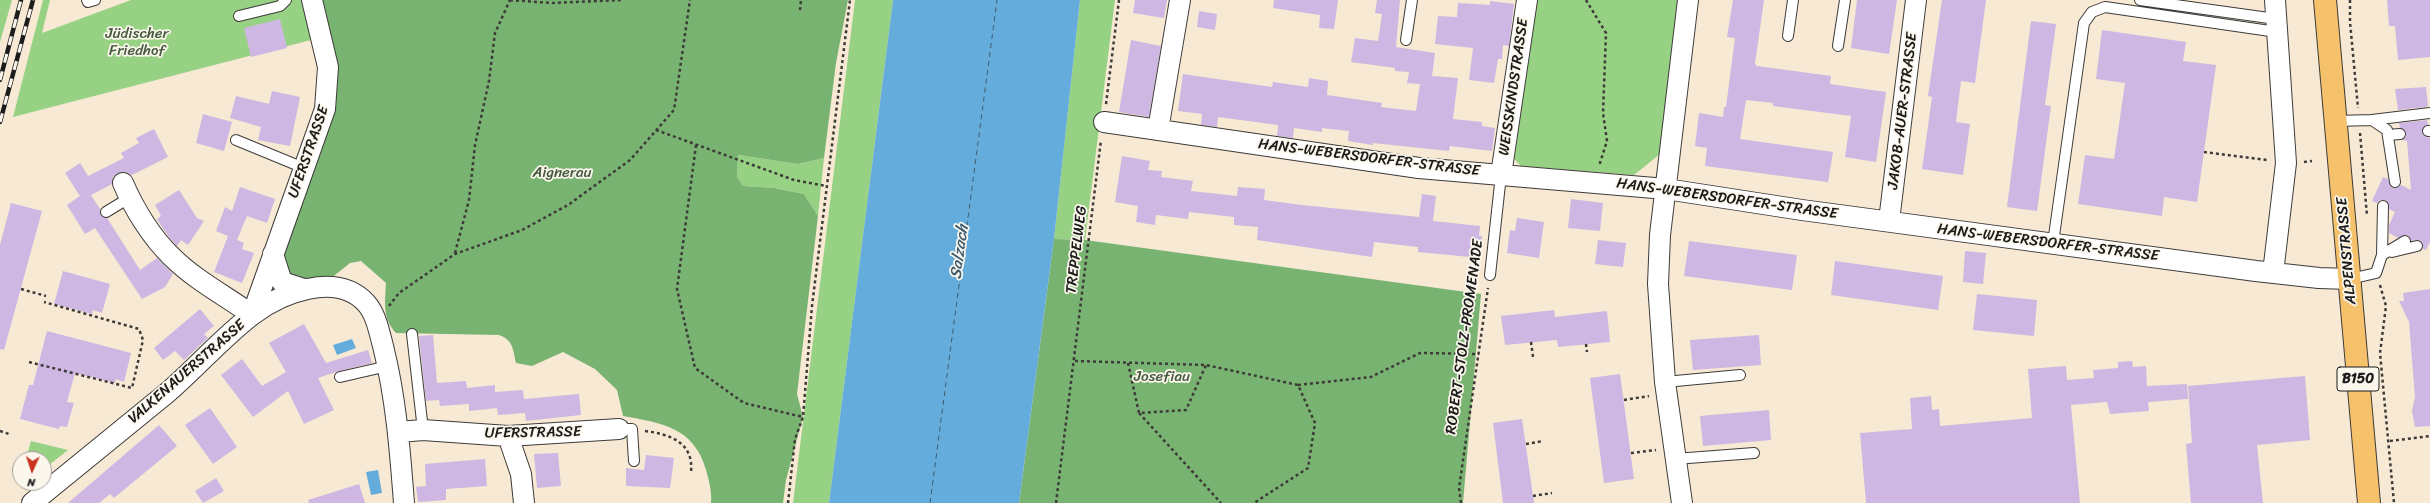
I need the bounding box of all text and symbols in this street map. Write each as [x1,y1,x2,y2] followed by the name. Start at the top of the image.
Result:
[1495,17,1533,157] street label: WEISSKINDSTRASSE
[105,25,169,60] park label: Jüdischer Friedhof
[1884,32,1922,190] street label: JAKOB-AUER-STRASSE
[285,103,333,201] street label: UFERSTRASSE
[1257,135,1481,181] street label: HANS-WEBERSDORFER-STRASSE
[532,164,592,182] park label: Aignerau
[1615,175,1839,223] street label: HANS-WEBERSDORFER-STRASSE
[2333,197,2361,305] street label: ALPENSTRASSE
[1063,205,1091,295] street label: TREPPELWEG
[1936,220,2160,266] street label: HANS-WEBERSDORFER-STRASSE
[947,224,973,280] water label: Salzach
[1442,239,1488,435] street label: ROBERT-STOLZ-PROMENADE
[125,316,249,428] street label: VALKENAUERSTRASSE
[2337,367,2379,391] road number: B150
[1134,368,1190,386] park label: Josefiau
[485,423,581,443] street label: UFERSTRASSE
[12,451,52,491] north arrow
[27,473,36,492] text: N

